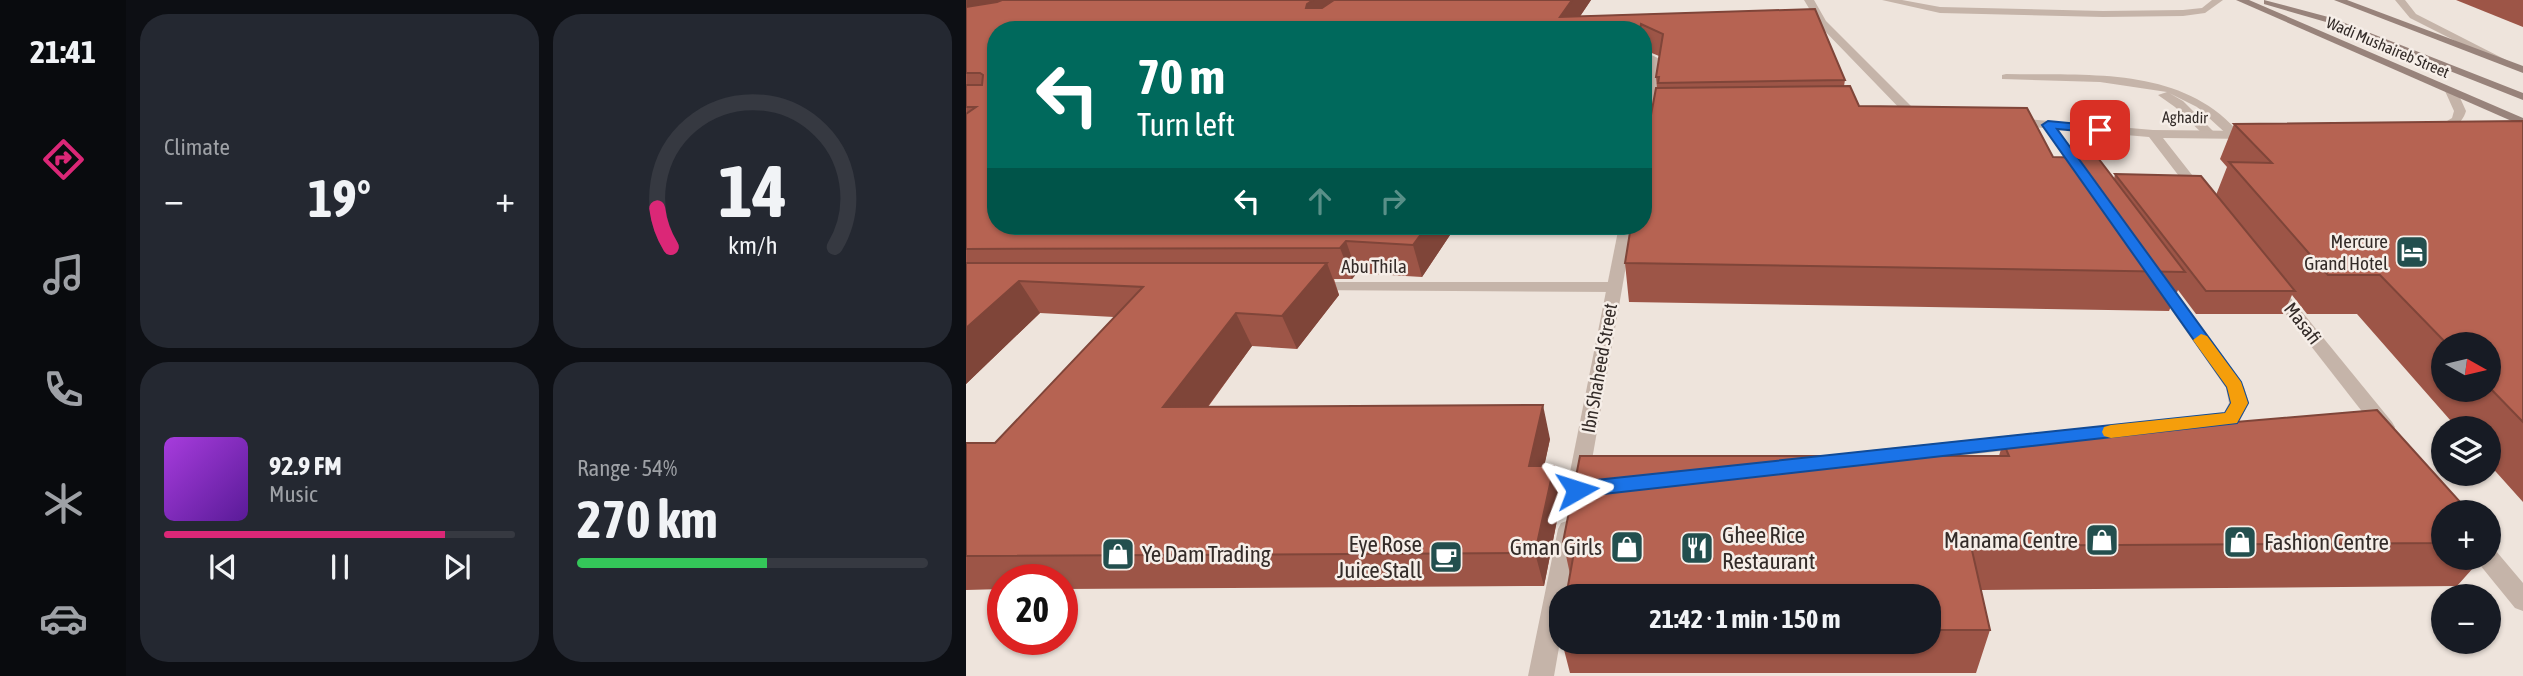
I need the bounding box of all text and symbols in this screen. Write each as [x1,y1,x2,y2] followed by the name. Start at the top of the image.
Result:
[2324,13,2453,81] street label: Wadi Mushaireb Street
[30,33,96,70] text: 21:41
[1137,48,1225,104] text: 70 m
[1022,49,1113,140] icon: left
[2070,100,2130,160] pin
[1137,106,1235,143] text: Turn left
[2162,108,2208,127] street label: Aghadir
[2081,111,2119,149] icon: arrive
[164,134,230,160] text: Climate
[39,135,88,184] icon: directions
[718,149,787,232] text: 14
[308,168,371,228] text: 19°
[164,177,184,220] text: −
[495,177,515,220] text: +
[1228,182,1266,220] icon: left
[1301,182,1339,220] icon: ahead
[1374,182,1412,220] icon: right
[2304,230,2388,274] place label: Mercure Grand Hotel
[728,231,777,259] text: km/h
[2393,233,2431,271] hotel icon: Mercure Grand Hotel
[39,250,88,299] icon: music
[1341,255,1407,277] street label: Abu Thila
[2280,298,2326,348] street label: Masafi
[1577,301,1621,435] street label: Ibn Shaheed Street
[2431,332,2501,402] north arrow
[2431,332,2501,654] map controls
[39,365,88,414] icon: phone
[2431,416,2501,486] button: layers
[269,451,342,481] text: 92.9 FM
[1540,453,1614,527] position arrow
[577,455,677,481] text: Range · 54%
[39,479,88,528] icon: climate
[269,481,317,507] text: Music
[577,489,718,549] text: 270 km
[2431,500,2501,570] button: +
[2083,521,2121,559] shop icon: Manama Centre
[1722,522,1815,574] place label: Ghee Rice Restaurant
[2221,523,2259,561] shop icon: Fashion Centre
[1944,527,2078,553] place label: Manama Centre
[1608,528,1646,566] shop icon: Gman Girls
[1678,529,1716,567] restaurant icon: Ghee Rice Restaurant
[2264,529,2389,555] place label: Fashion Centre
[1337,531,1422,583] place label: Eye Rose Juice Stall
[1510,534,1602,560] place label: Gman Girls
[1099,535,1137,573] shop icon: Ye Dam Trading
[1427,538,1465,576] cafe icon: Eye Rose Juice Stall
[1142,541,1271,567] place label: Ye Dam Trading
[204,548,242,586] icon: previous
[321,548,359,586] icon: pause
[438,548,476,586] icon: next
[987,564,1078,655] speed limit sign: 20
[2431,584,2501,654] button: −
[39,594,88,643] icon: car
[1650,604,1840,634] text: 21:42 · 1 min · 150 m

